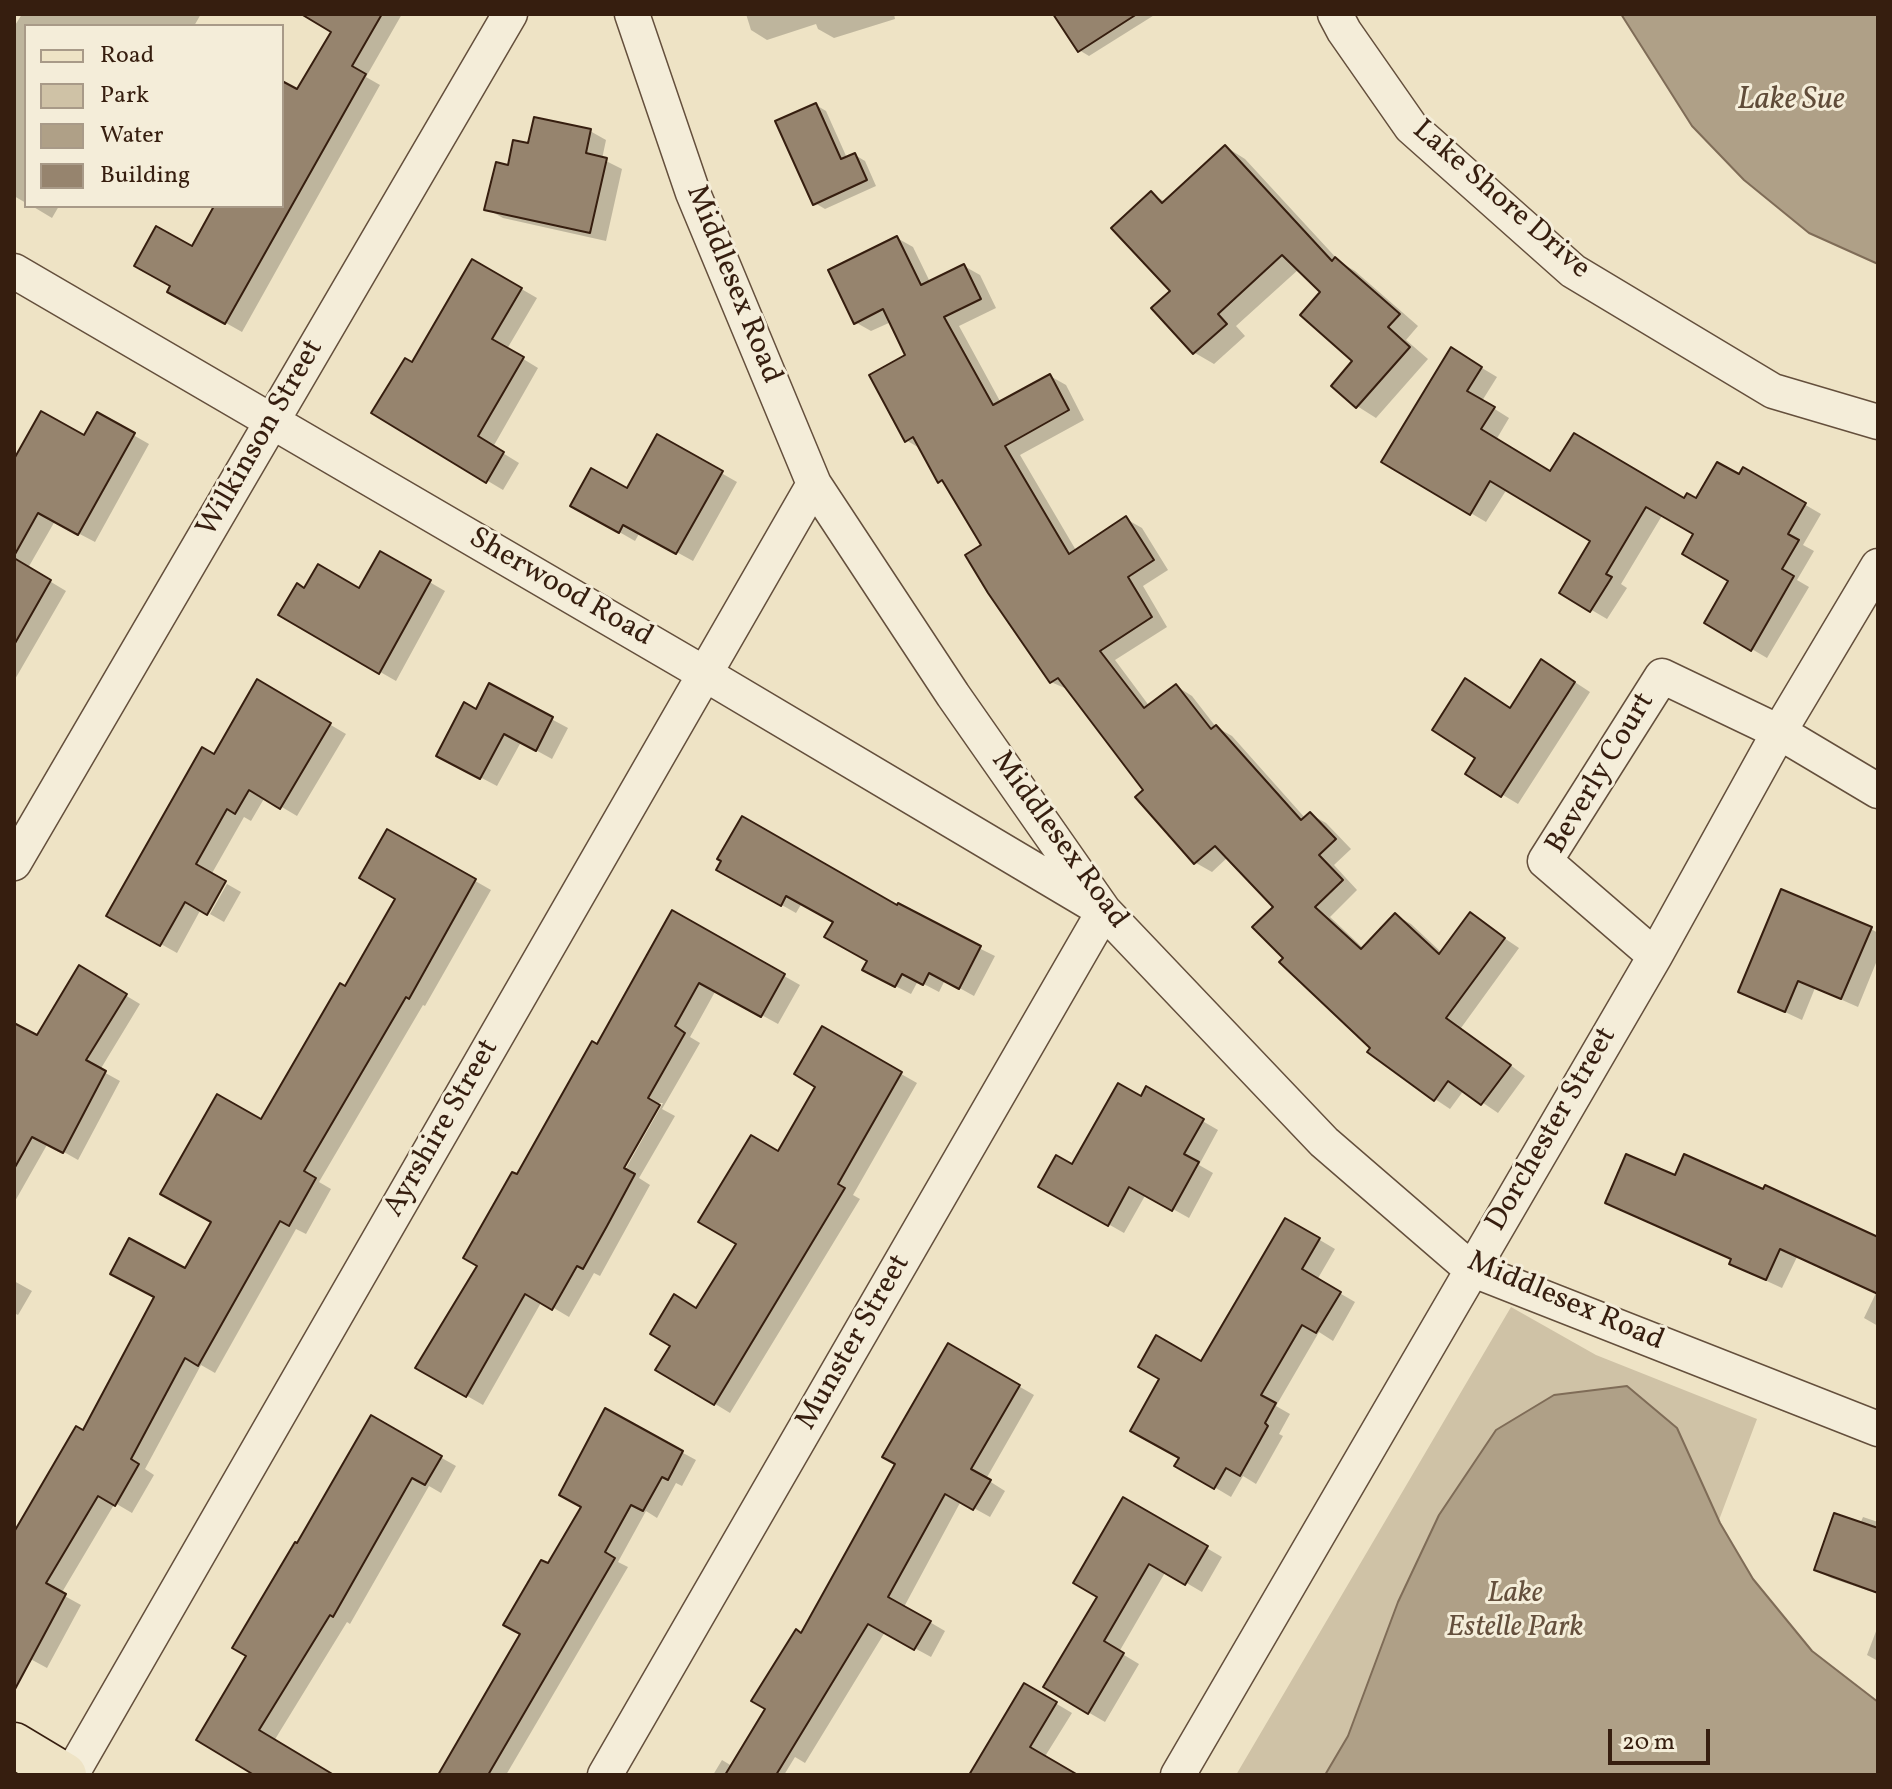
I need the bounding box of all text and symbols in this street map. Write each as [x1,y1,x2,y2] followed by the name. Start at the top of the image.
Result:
[24,24,284,208] legend
[100,39,154,73] text: Road
[100,79,149,113] text: Park
[1737,83,1845,121] water label: Lake Sue
[1404,114,1596,288] street label: Lake Shore Drive
[100,119,164,153] text: Water
[100,159,190,193] text: Building
[676,181,788,389] street label: Middlesex Road
[191,334,333,544] street label: Wilkinson Street
[461,522,659,656] street label: Sherwood Road
[1540,687,1664,861] street label: Beverly Court
[982,745,1134,937] street label: Middlesex Road
[1480,1022,1626,1238] street label: Dorchester Street
[378,1034,508,1224] street label: Ayrshire Street
[1461,1245,1669,1361] street label: Middlesex Road
[790,1249,920,1437] street label: Munster Street
[1447,1577,1583,1648] park label: Lake Estelle Park
[1612,1713,1714,1763] scale bar
[1622,1726,1675,1760] text: 20 m

